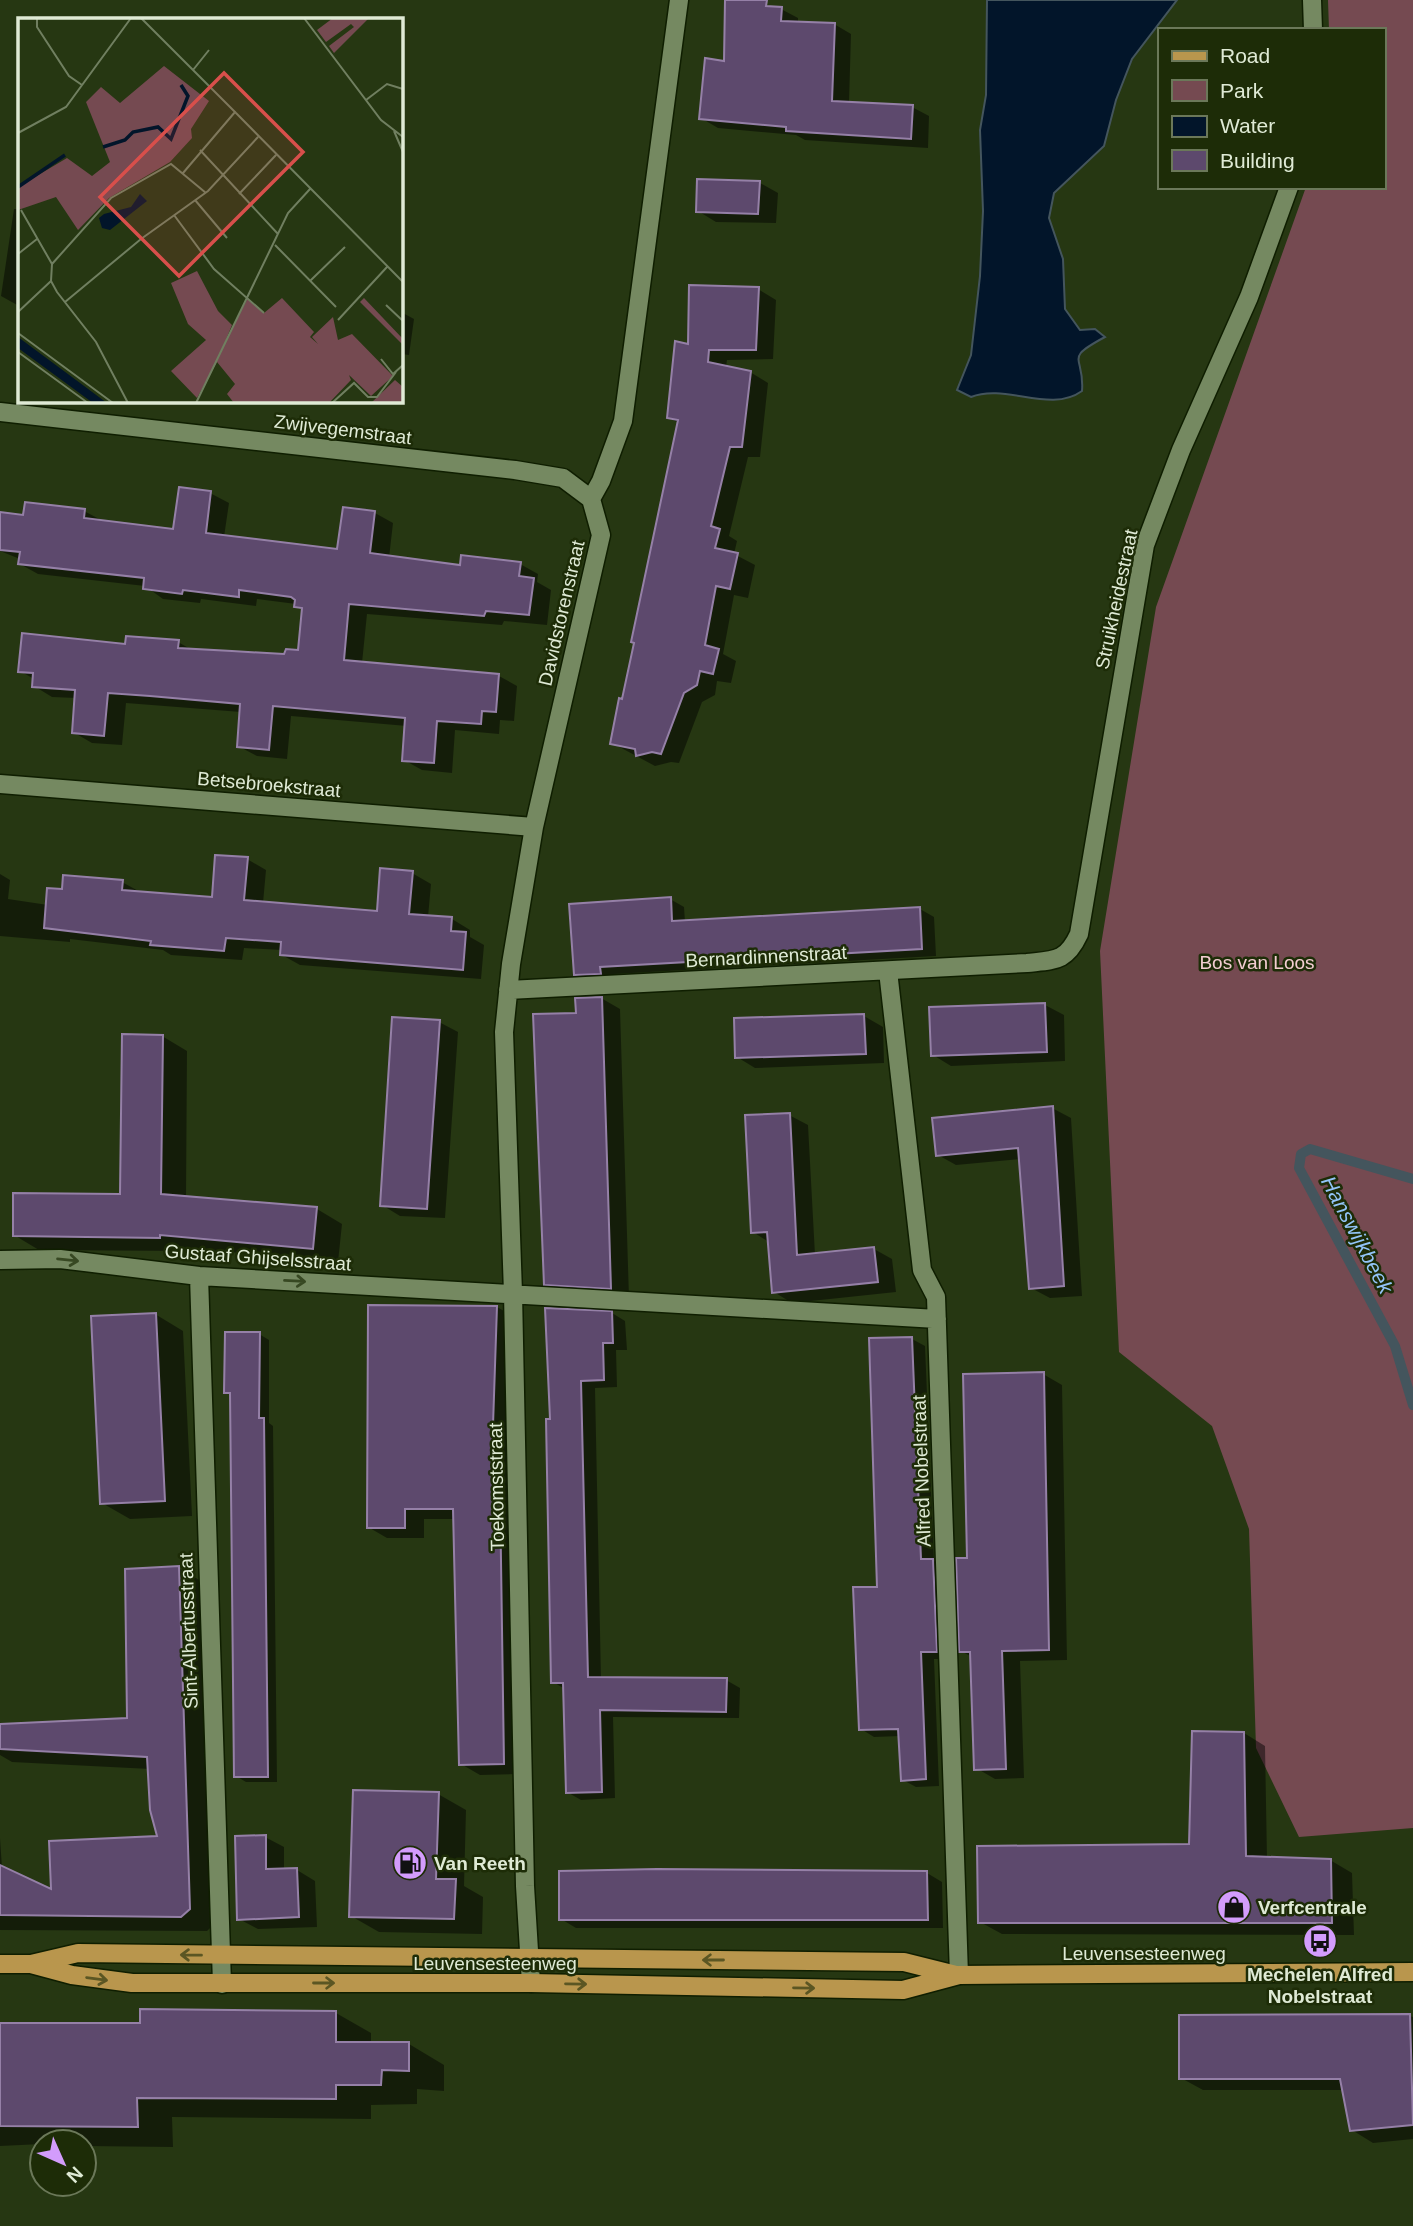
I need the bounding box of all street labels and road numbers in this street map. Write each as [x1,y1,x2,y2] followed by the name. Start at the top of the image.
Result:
[273,411,414,448] street label: Zwijvegemstraat
[1091,526,1142,671] street label: Struikheidestraat
[535,538,589,688] street label: Davidstorenstraat
[196,768,342,801] street label: Betsebroekstraat
[685,942,848,971] street label: Bernardinnenstraat
[164,1241,353,1275] street label: Gustaaf Ghijselsstraat
[908,1394,935,1547] street label: Alfred Nobelstraat
[485,1422,508,1552] street label: Toekomststraat
[175,1552,202,1709] street label: Sint-Albertusstraat
[1062,1943,1226,1964] street label: Leuvensesteenweg
[413,1953,577,1974] street label: Leuvensesteenweg

